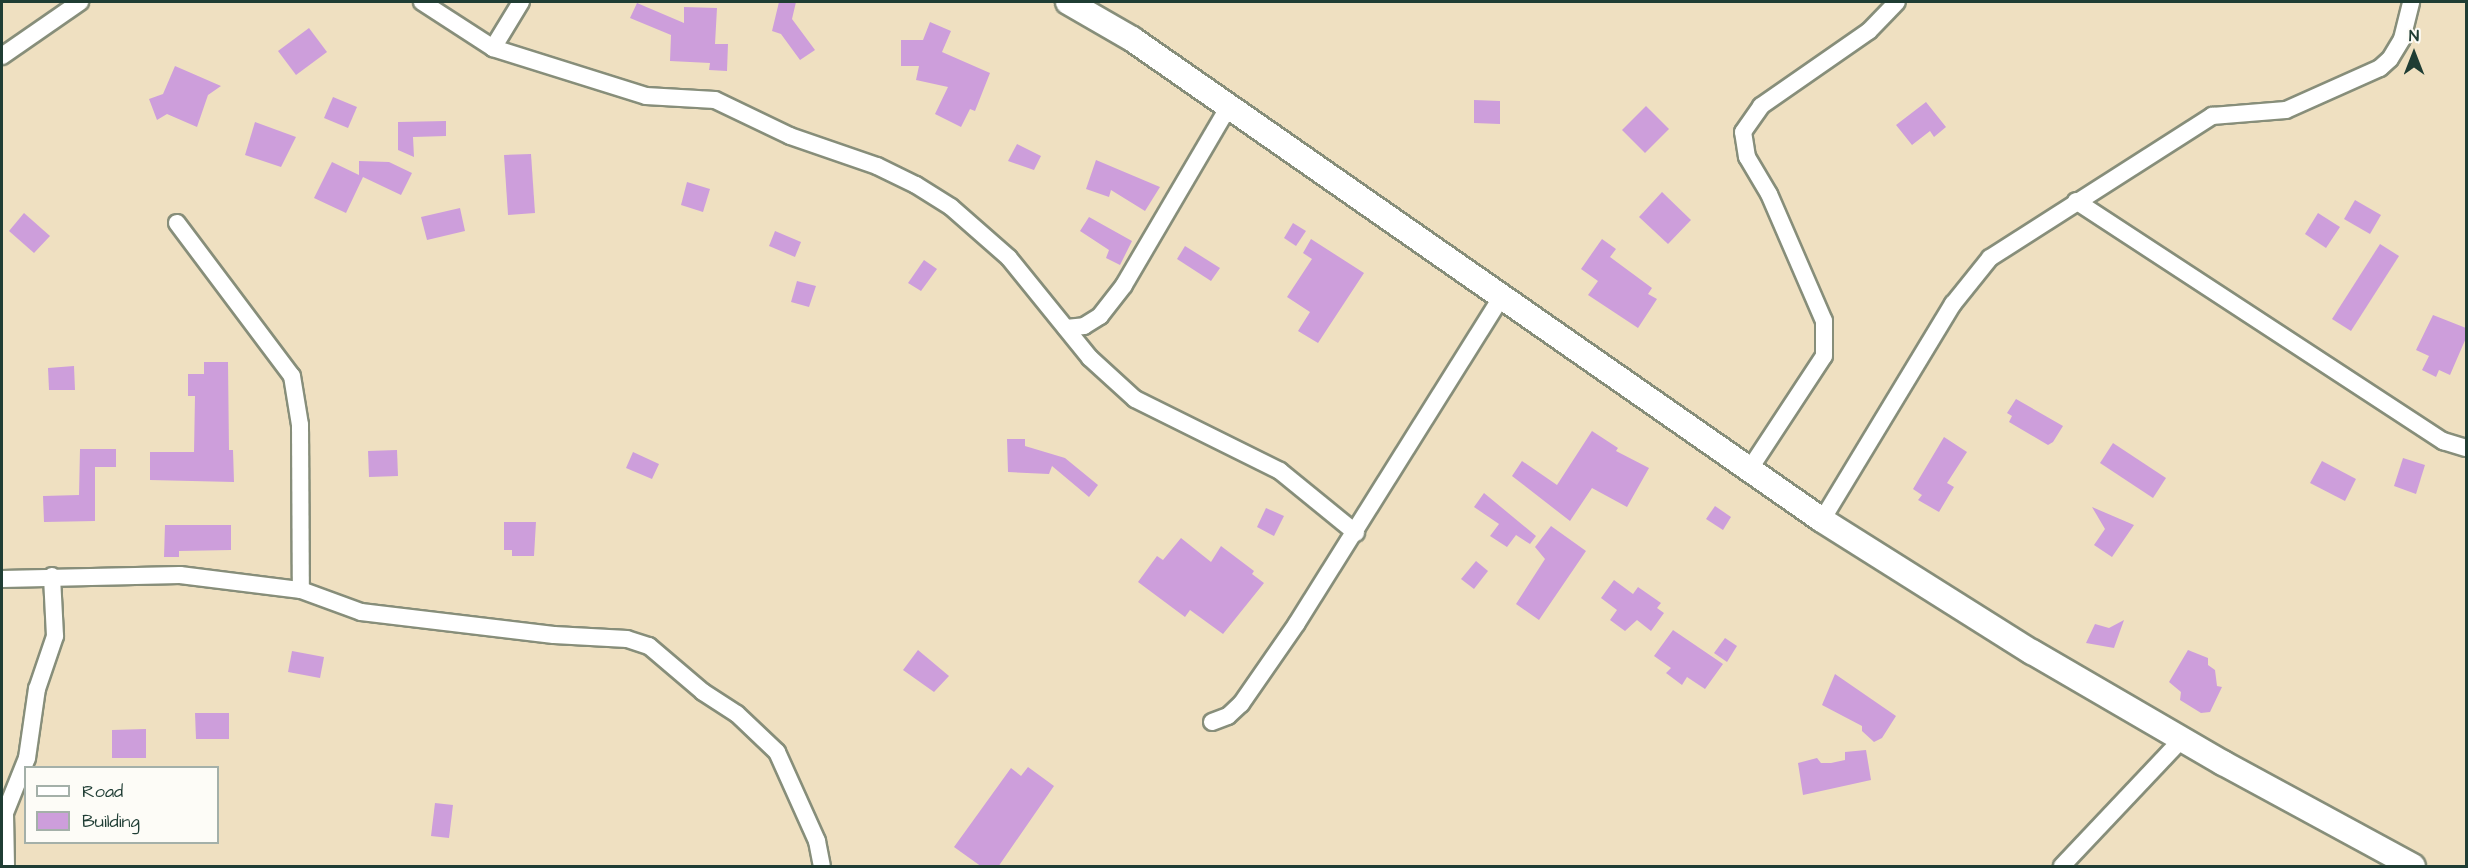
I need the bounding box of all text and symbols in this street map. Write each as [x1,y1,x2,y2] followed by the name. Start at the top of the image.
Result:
[2384,24,2444,84] north arrow
[2409,25,2419,47] text: N
[24,766,219,844] legend
[82,779,123,804] text: Road
[82,809,140,834] text: Building

